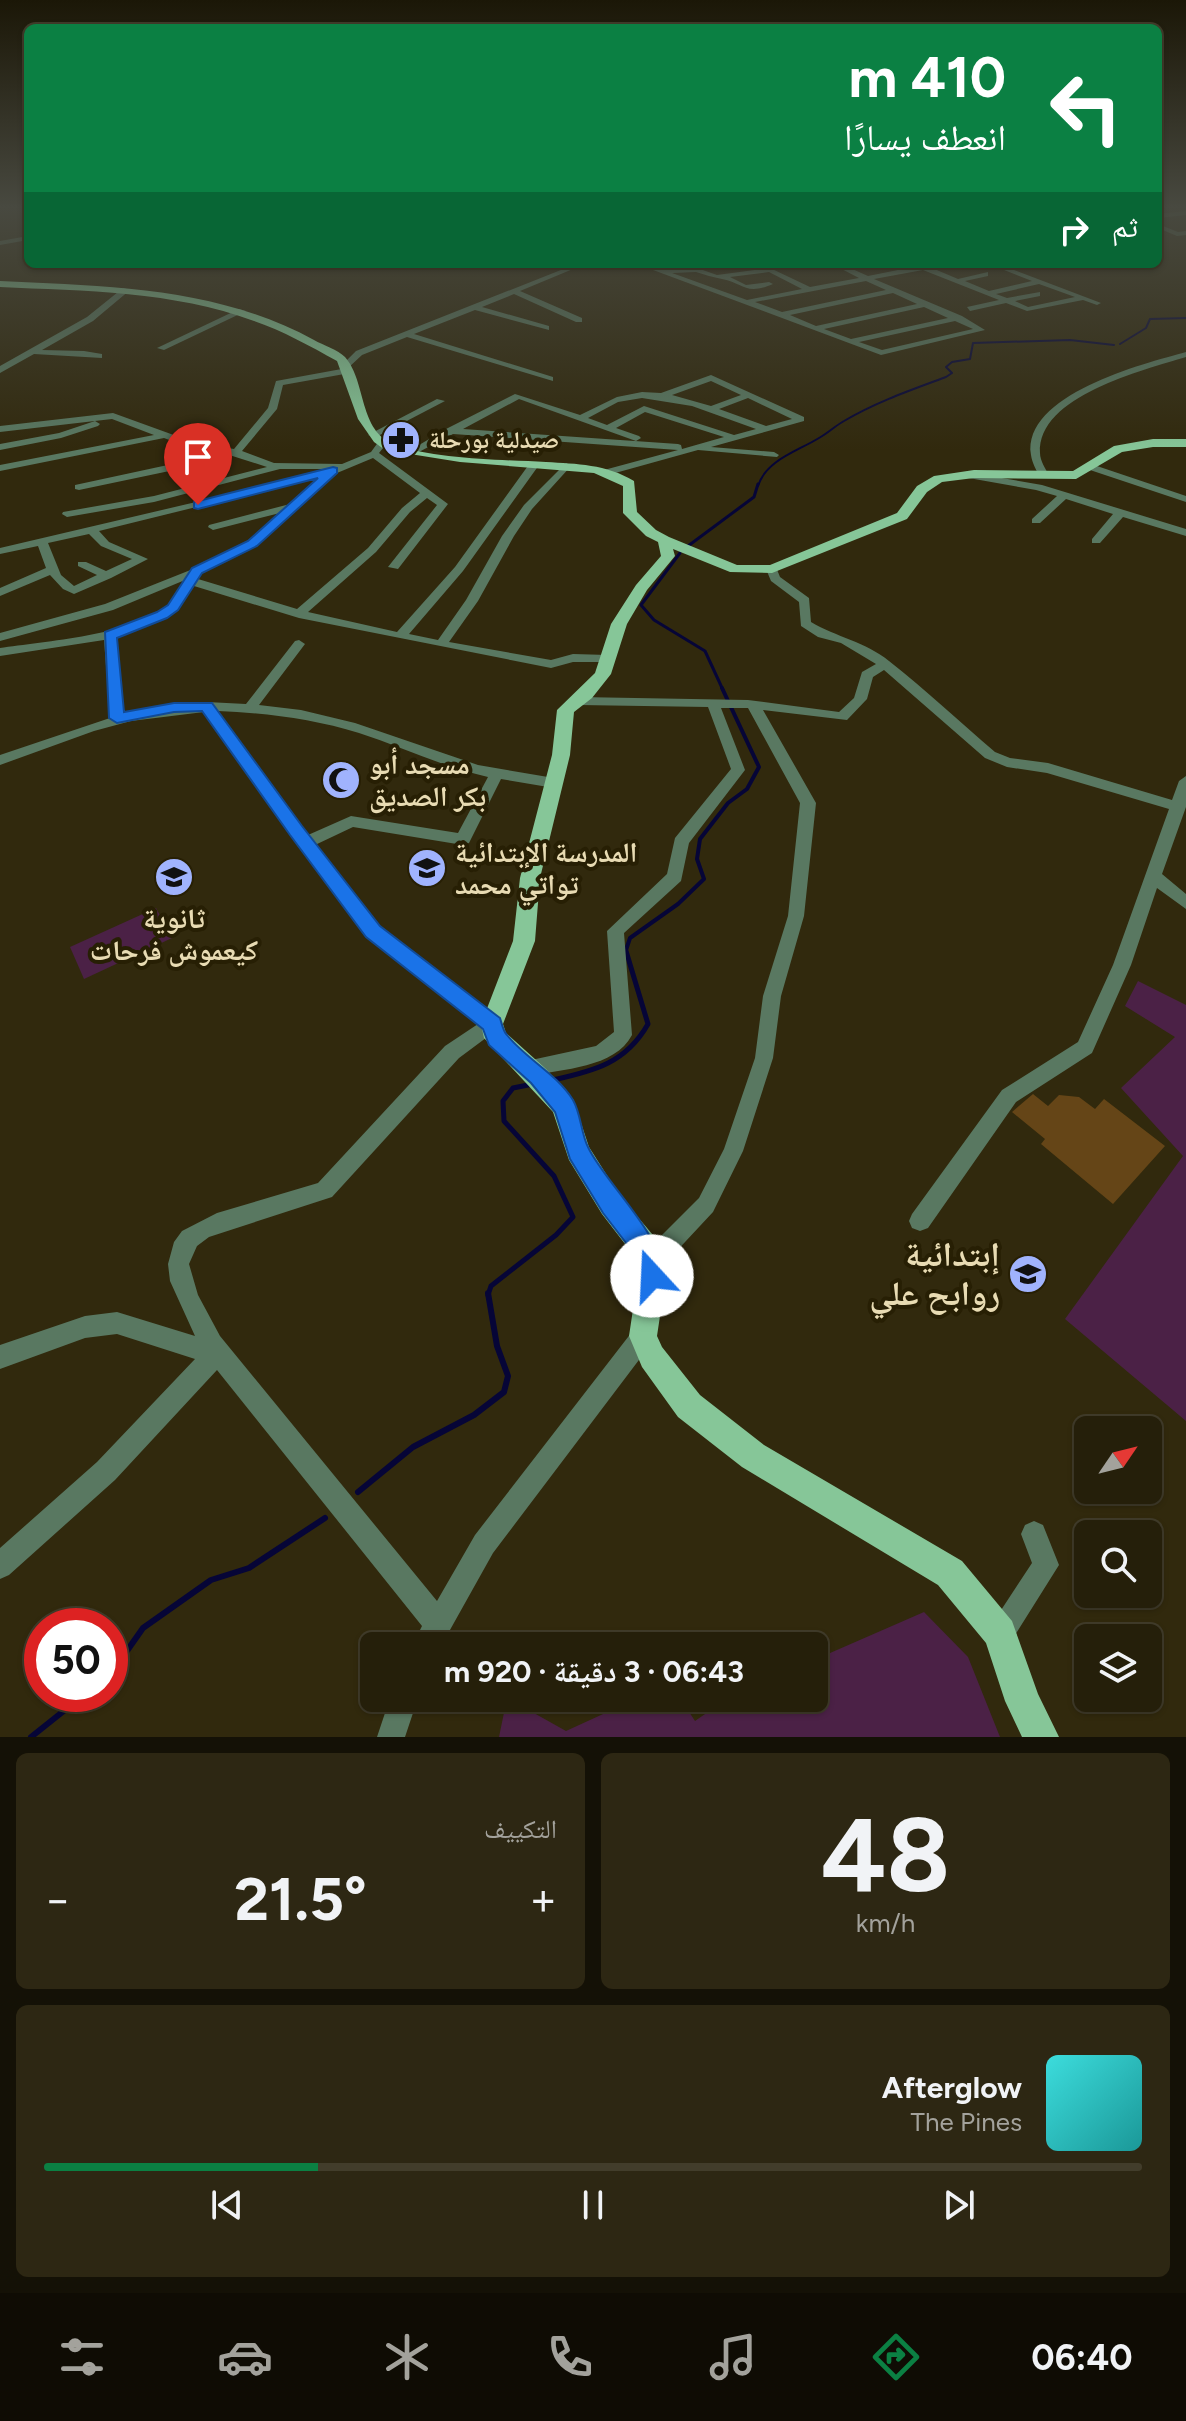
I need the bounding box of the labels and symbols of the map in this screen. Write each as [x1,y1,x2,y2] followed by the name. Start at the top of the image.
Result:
[380,419,422,461] pharmacy icon: صيدلية بورحلة
[164,423,232,505] pin
[429,425,559,454] place label: صيدلية بورحلة
[369,747,486,814] place label: مسجد أبو بكر الصديق
[320,759,362,801] mosque icon: مسجد أبو بكر الصديق
[455,835,637,907] place label: المدرسة الإبتدائية تواتي محمد
[406,847,448,889] school or university icon: المدرسة الإبتدائية تواتي محمد
[153,856,195,898] school or university icon: ثانوية كيعموش فرحات
[90,901,258,967] place label: ثانوية كيعموش فرحات
[610,1234,694,1318] position arrow
[869,1234,1000,1320] place label: إبتدائية روابح علي
[1007,1253,1049,1295] school or university icon: إبتدائية روابح علي
[1074,1416,1162,1504] north arrow
[24,1608,128,1712] speed limit sign: 50

